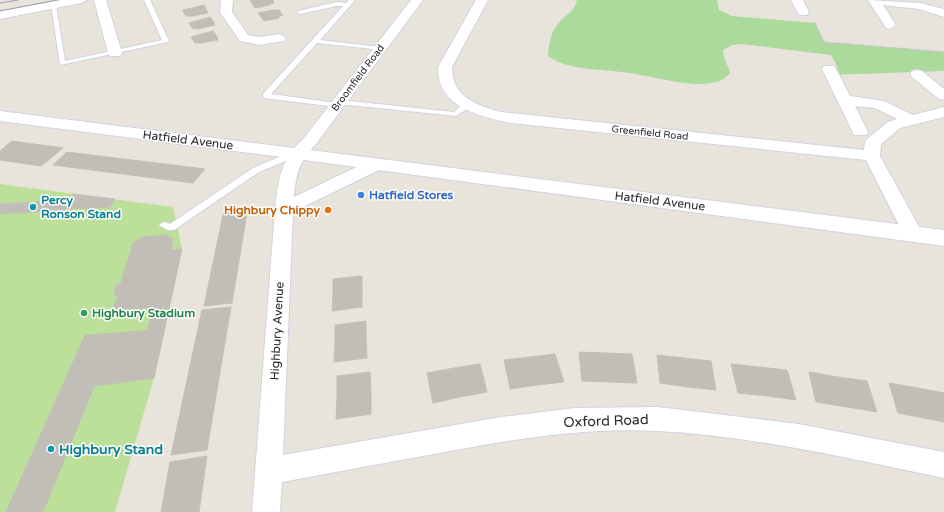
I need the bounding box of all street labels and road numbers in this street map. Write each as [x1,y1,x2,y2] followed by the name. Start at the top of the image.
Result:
[329,42,387,114] street label: Broomfield Road
[611,123,689,143] street label: Greenfield Road
[142,127,234,153] street label: Hatfield Avenue
[614,188,706,214] street label: Hatfield Avenue
[267,281,287,381] street label: Highbury Avenue
[563,411,649,431] street label: Oxford Road

